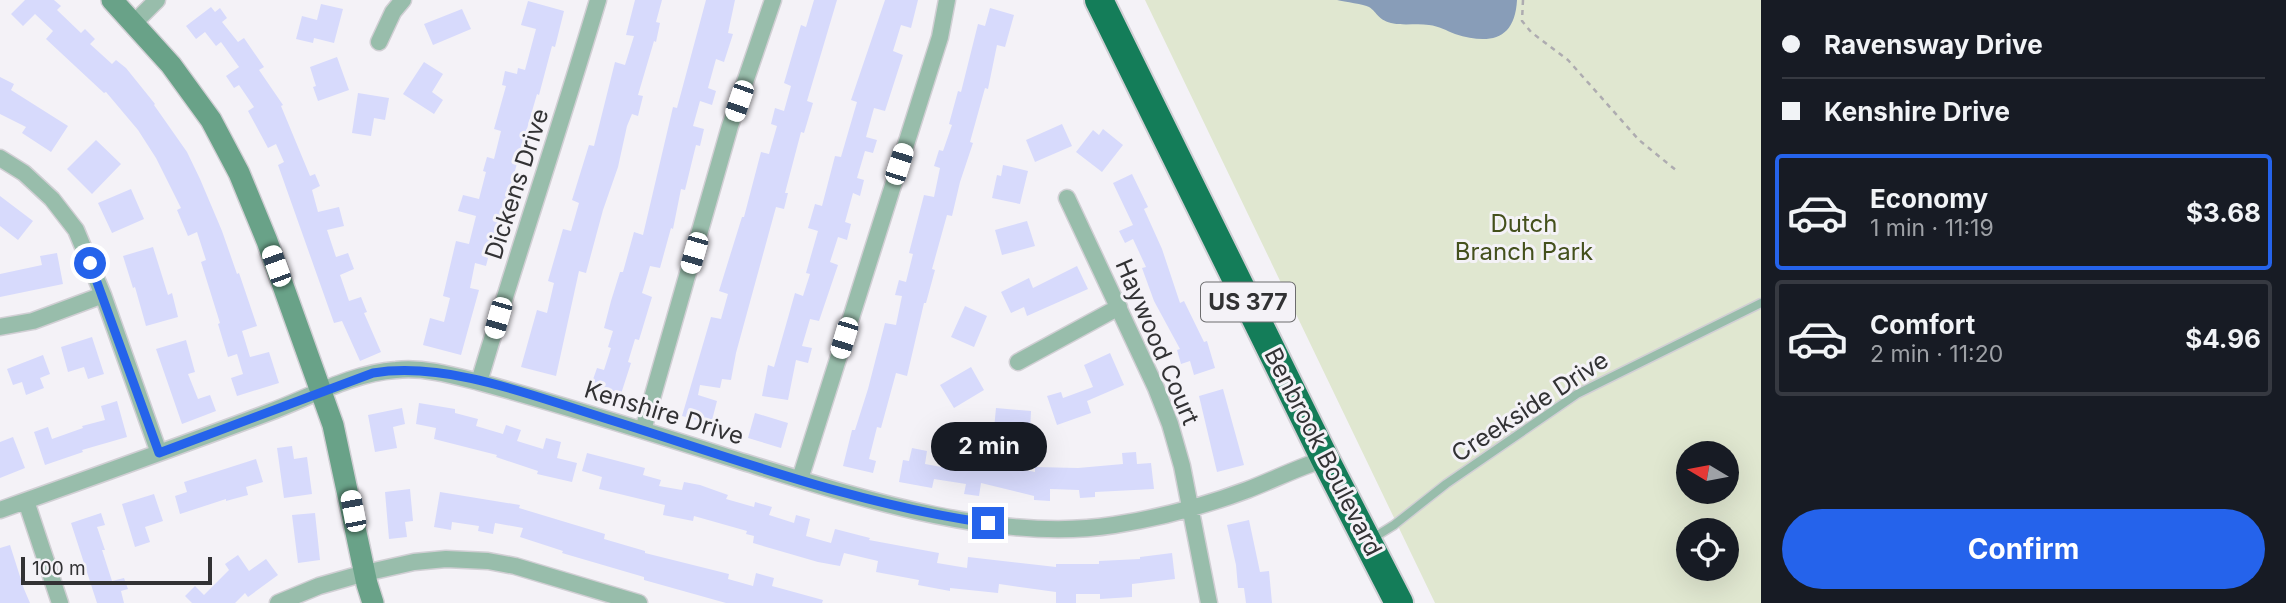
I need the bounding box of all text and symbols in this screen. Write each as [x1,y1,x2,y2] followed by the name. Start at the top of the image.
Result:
[1824,29,2043,60] text: Ravensway Drive
[723,78,756,124] car
[1824,96,2010,127] text: Kenshire Drive
[479,105,555,263] street label: Dickens Drive
[883,141,916,187] car
[1786,181,1849,244] icon: car
[1870,183,1988,214] text: Economy
[2186,197,2261,228] text: $3.68
[1455,209,1593,266] park label: Dutch Branch Park
[1870,214,1994,242] text: 1 min · 11:19
[679,230,710,276] car
[259,243,294,289] car
[74,247,106,279] route start
[1109,255,1205,429] street label: Haywood Court
[1201,282,1295,322] road number: US 377
[483,295,514,341] car
[1786,307,1849,370] icon: car
[1870,309,1975,340] text: Comfort
[828,315,861,361] car
[2185,323,2261,354] text: $4.96
[1870,340,2003,368] text: 2 min · 11:20
[1258,343,1389,561] street label: Benbrook Boulevard
[1446,345,1613,468] street label: Creekside Drive
[581,375,747,451] street label: Kenshire Drive
[930,421,1046,470] callout: 2 min
[958,432,1020,460] text: 2 min
[1676,441,1740,504] north arrow
[1676,441,1739,581] map controls
[339,488,368,534] car
[972,507,1004,539] route end
[1782,509,2265,589] button: Confirm
[1676,518,1739,581] button: locate
[21,554,212,586] scale bar
[32,557,86,580] text: 100 m

